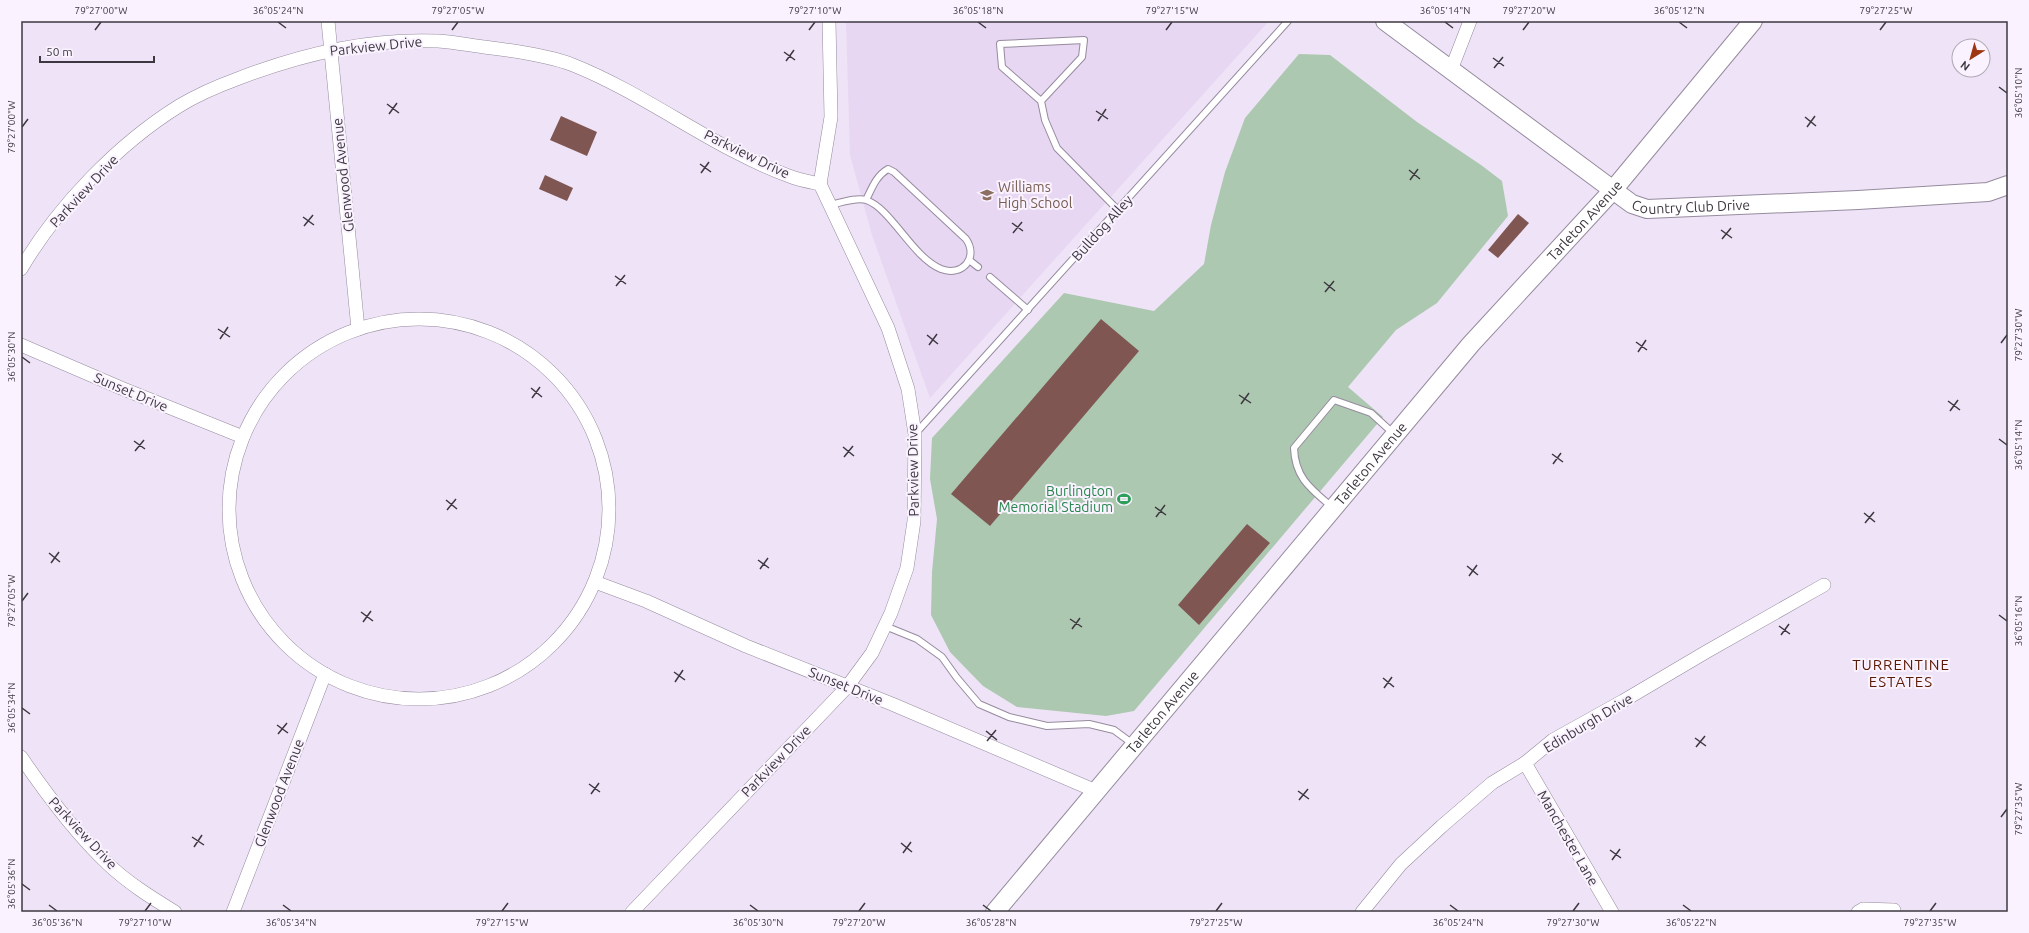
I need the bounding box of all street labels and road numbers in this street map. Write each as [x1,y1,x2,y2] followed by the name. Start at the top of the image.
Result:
[329,33,423,59] street label: Parkview Drive
[329,117,357,233] street label: Glenwood Avenue
[702,126,792,182] street label: Parkview Drive
[46,152,122,230] street label: Parkview Drive
[1544,177,1626,264] street label: Tarleton Avenue
[1068,192,1136,264] street label: Bulldog Alley
[1630,196,1750,217] street label: Country Club Drive
[92,369,170,415] street label: Sunset Drive
[1331,419,1410,508] street label: Tarleton Avenue
[904,423,922,517] street label: Parkview Drive
[806,664,886,708] street label: Sunset Drive
[1123,667,1202,757] street label: Tarleton Avenue
[1541,690,1635,756] street label: Edinburgh Drive
[738,722,814,800] street label: Parkview Drive
[251,737,307,849] street label: Glenwood Avenue
[1534,787,1602,889] street label: Manchester Lane
[45,794,121,872] street label: Parkview Drive

